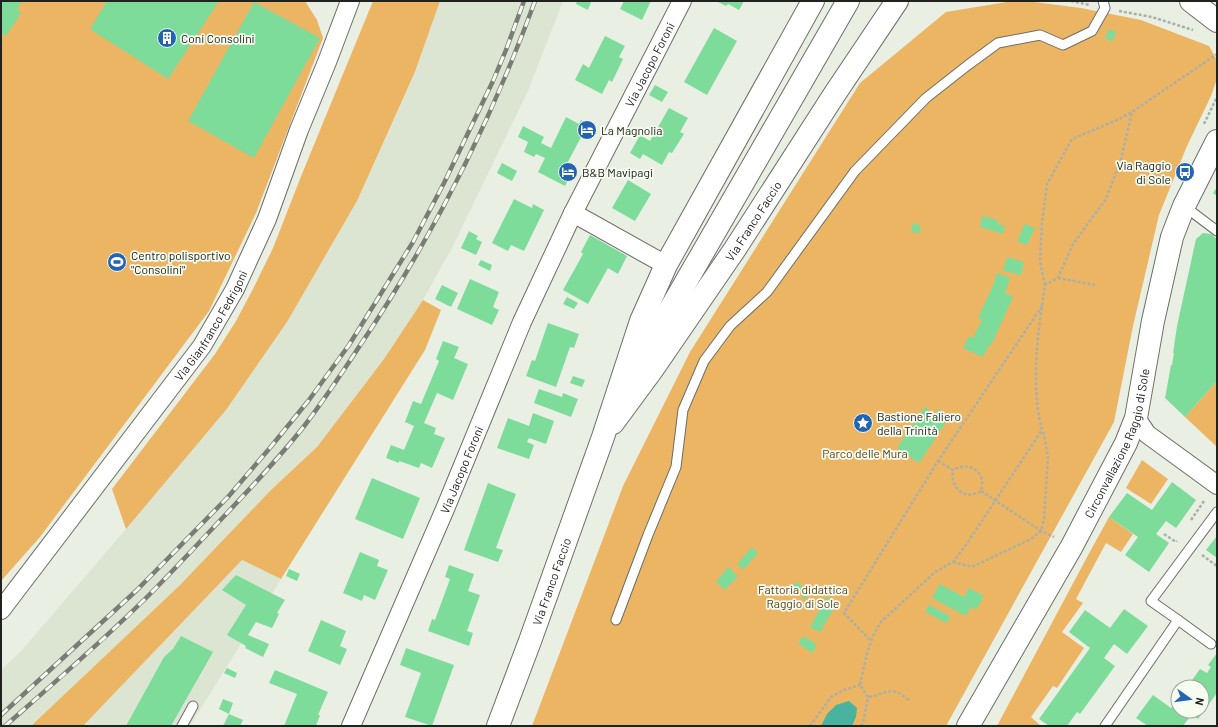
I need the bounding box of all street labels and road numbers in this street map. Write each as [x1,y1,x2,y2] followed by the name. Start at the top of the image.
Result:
[622,20,677,109] street label: Via Jacopo Foroni
[722,178,784,263] street label: Via Franco Faccio
[171,268,250,383] street label: Via Gianfranco Fedrigoni
[1081,367,1152,520] street label: Circonvallazione Raggio di Sole
[437,424,485,516] street label: Via Jacopo Foroni
[529,536,573,627] street label: Via Franco Faccio

